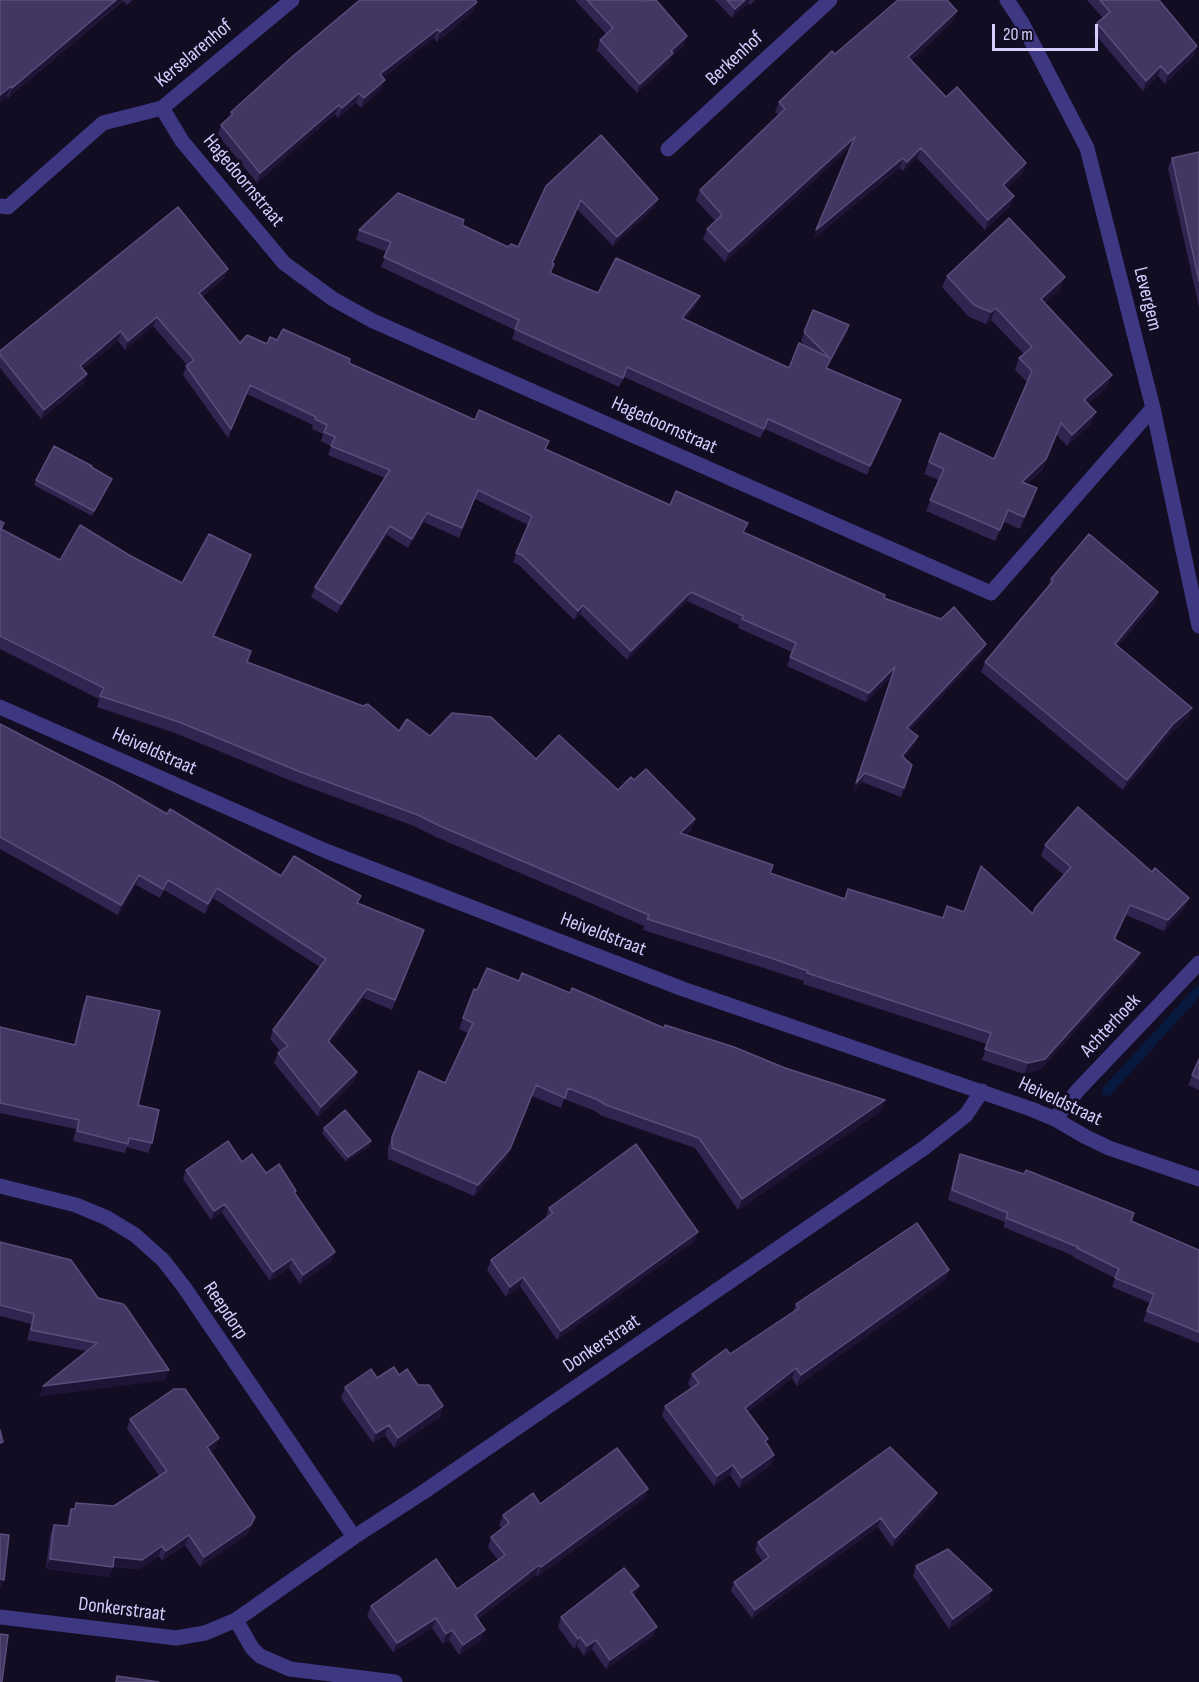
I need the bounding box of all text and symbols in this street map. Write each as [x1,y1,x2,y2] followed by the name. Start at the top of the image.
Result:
[995,12,1102,50] scale bar
[151,15,237,93] street label: Kerselarenhof
[1003,24,1033,45] text: 20 m
[702,27,768,91] street label: Berkenhof
[197,130,289,232] street label: Hagedoornstraat
[1128,265,1166,333] street label: Levergem
[607,392,721,460] street label: Hagedoornstraat
[108,723,200,781] street label: Heiveldstraat
[557,908,649,962] street label: Heiveldstraat
[1076,989,1146,1063] street label: Achterhoek
[1014,1072,1106,1132] street label: Heiveldstraat
[197,1278,253,1344] street label: Reepdorp
[559,1310,645,1378] street label: Donkerstraat
[77,1593,167,1627] street label: Donkerstraat

